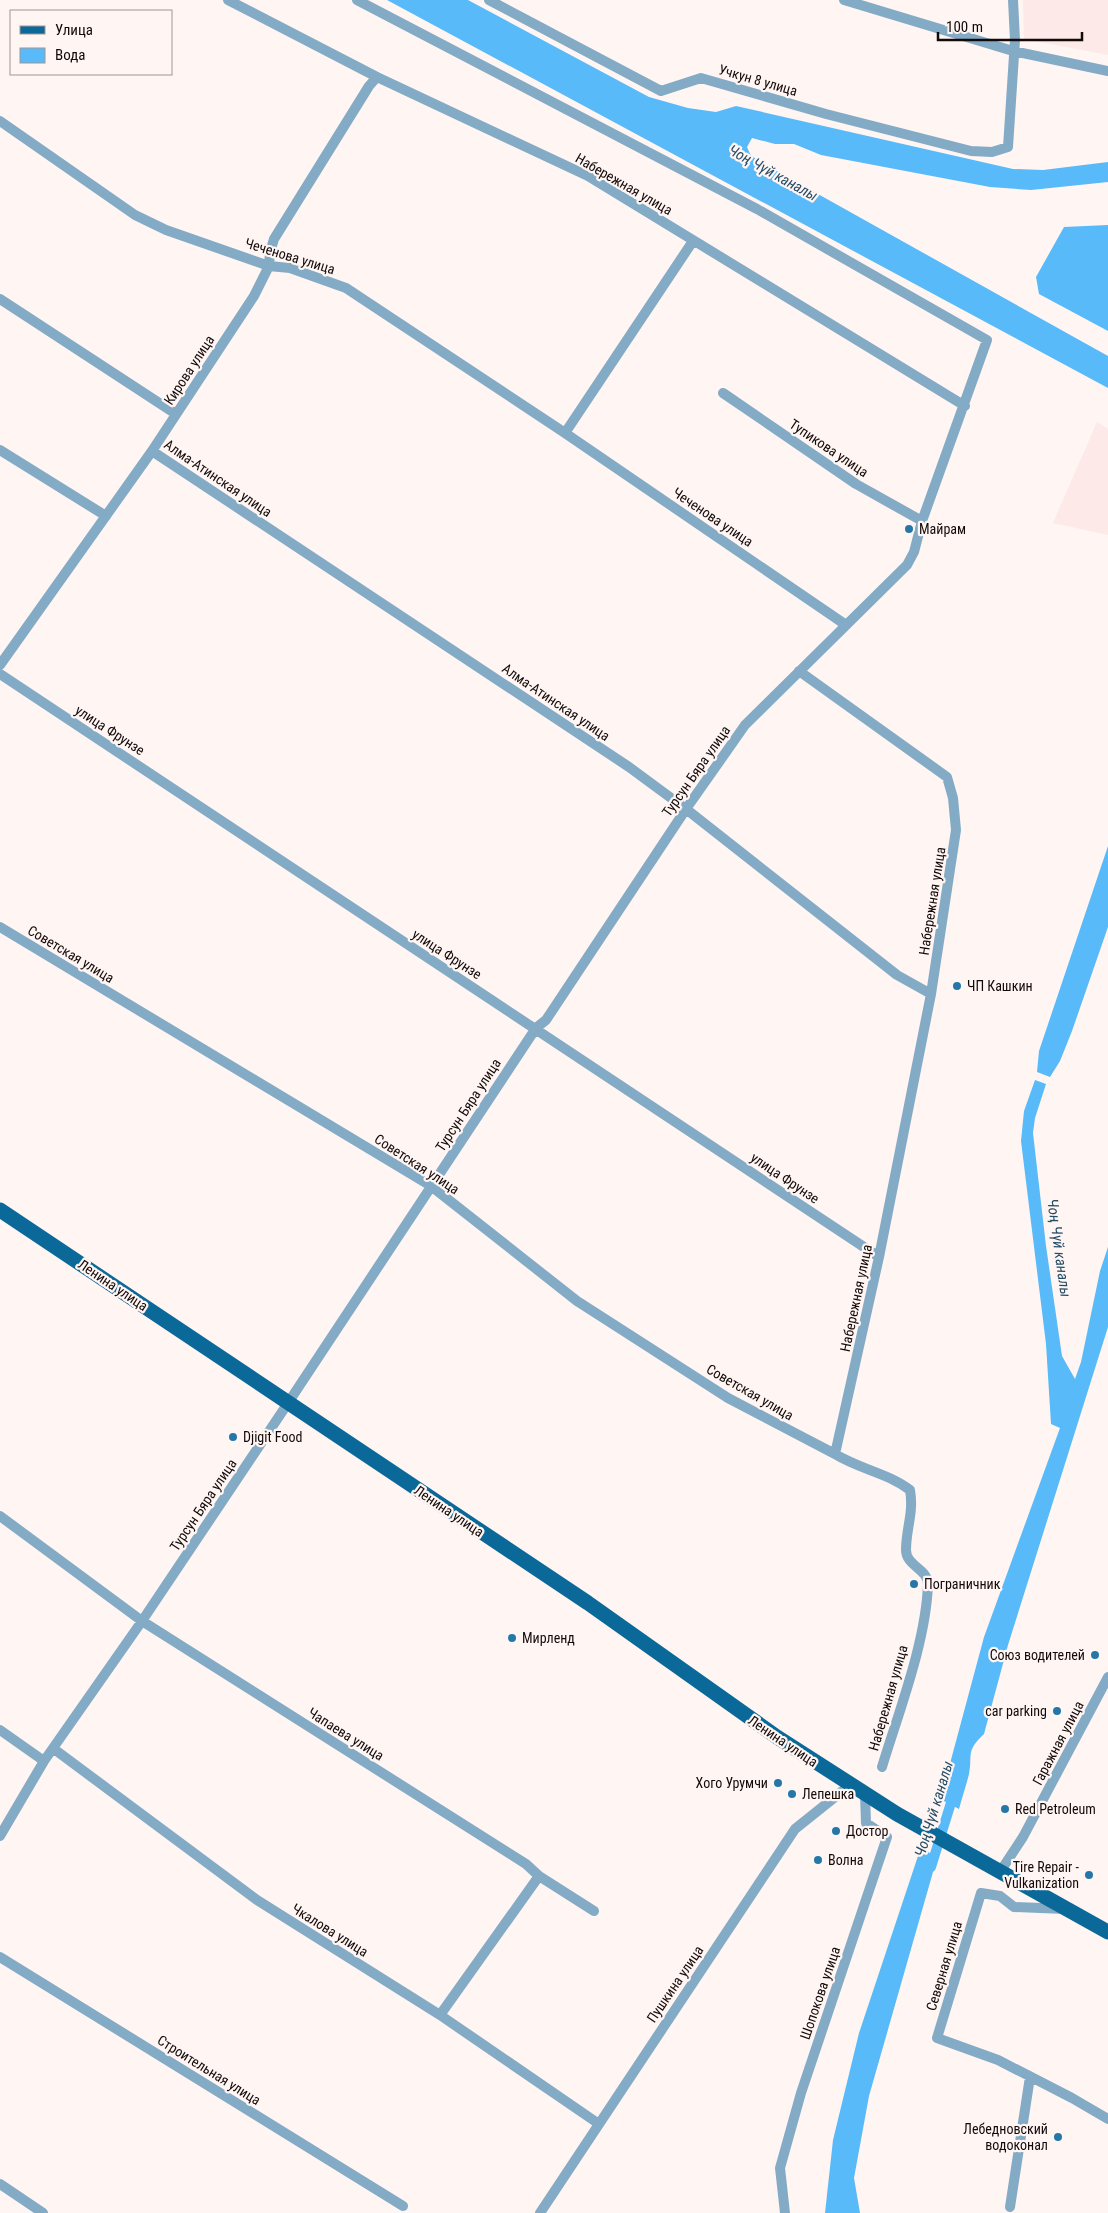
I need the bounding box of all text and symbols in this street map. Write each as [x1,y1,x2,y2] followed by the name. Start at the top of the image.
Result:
[10,10,172,75] legend
[938,10,1082,42] scale bar
[946,18,983,36] text: 100 m
[55,21,93,39] text: Улица
[55,46,85,64] text: Вода
[717,61,799,99] street label: Учкун 8 улица
[725,141,821,205] water label: Чоң Чүй каналы
[573,150,675,218] street label: Набережная улица
[243,235,337,277] street label: Чеченова улица
[161,332,217,408] street label: Кирова улица
[787,416,871,480] street label: Тупикова улица
[161,436,275,520] street label: Алма-Атинская улица
[670,484,756,550] street label: Чеченова улица
[919,521,966,537] place label: Майрам
[903,523,915,535] marker: Майрам
[499,660,613,744] street label: Алма-Атинская улица
[72,702,148,759] street label: улица Фрунзе
[659,722,733,820] street label: Турсун Бяра улица
[916,846,948,956] street label: Набережная улица
[25,922,117,986] street label: Советская улица
[409,926,485,983] street label: улица Фрунзе
[967,978,1033,994] place label: ЧП Кашкин
[951,980,963,992] marker: ЧП Кашкин
[432,1056,504,1154] street label: Турсун Бяра улица
[372,1131,462,1197] street label: Советская улица
[748,1149,823,1207] street label: улица Фрунзе
[1043,1198,1075,1298] water label: Чоң Чүй каналы
[837,1243,875,1353] street label: Набережная улица
[75,1256,151,1314] street label: Ленина улица
[704,1361,796,1423] street label: Советская улица
[243,1429,302,1445] place label: Djigit Food
[227,1431,239,1443] marker: Djigit Food
[166,1456,240,1554] street label: Турсун Бяра улица
[411,1482,487,1540] street label: Ленина улица
[924,1576,1001,1592] place label: Пограничник
[908,1578,920,1590] marker: Пограничник
[522,1630,575,1646] place label: Мирленд
[506,1632,518,1644] marker: Мирленд
[865,1643,911,1753] street label: Набережная улица
[990,1647,1085,1663] place label: Союз водителей
[1089,1649,1101,1661] marker: Союз водителей
[1029,1698,1087,1788] street label: Гаражная улица
[985,1703,1047,1719] place label: car parking
[305,1704,387,1764] street label: Чапаева улица
[1051,1705,1063,1717] marker: car parking
[745,1712,821,1770] street label: Ленина улица
[911,1759,957,1859] water label: Чоң Чүй каналы
[696,1775,768,1791] place label: Хого Урумчи
[772,1777,784,1789] marker: Хого Урумчи
[802,1786,854,1802] place label: Лепешка
[786,1788,798,1800] marker: Лепешка
[1015,1801,1096,1817] place label: Red Petroleum
[999,1803,1011,1815] marker: Red Petroleum
[846,1823,888,1839] place label: Достор
[830,1825,842,1837] marker: Достор
[828,1852,864,1868] place label: Волна
[812,1854,824,1866] marker: Волна
[1004,1859,1080,1891] place label: Tire Repair - Vulkanization
[1083,1869,1095,1881] marker: Tire Repair - Vulkanization
[289,1900,371,1960] street label: Чкалова улица
[923,1919,965,2013] street label: Северная улица
[643,1943,707,2025] street label: Пушкина улица
[797,1945,843,2041] street label: Шопокова улица
[155,2032,263,2108] street label: Строительная улица
[963,2121,1048,2153] place label: Лебедновский водоконал
[1052,2131,1064,2143] marker: Лебедновский водоконал

